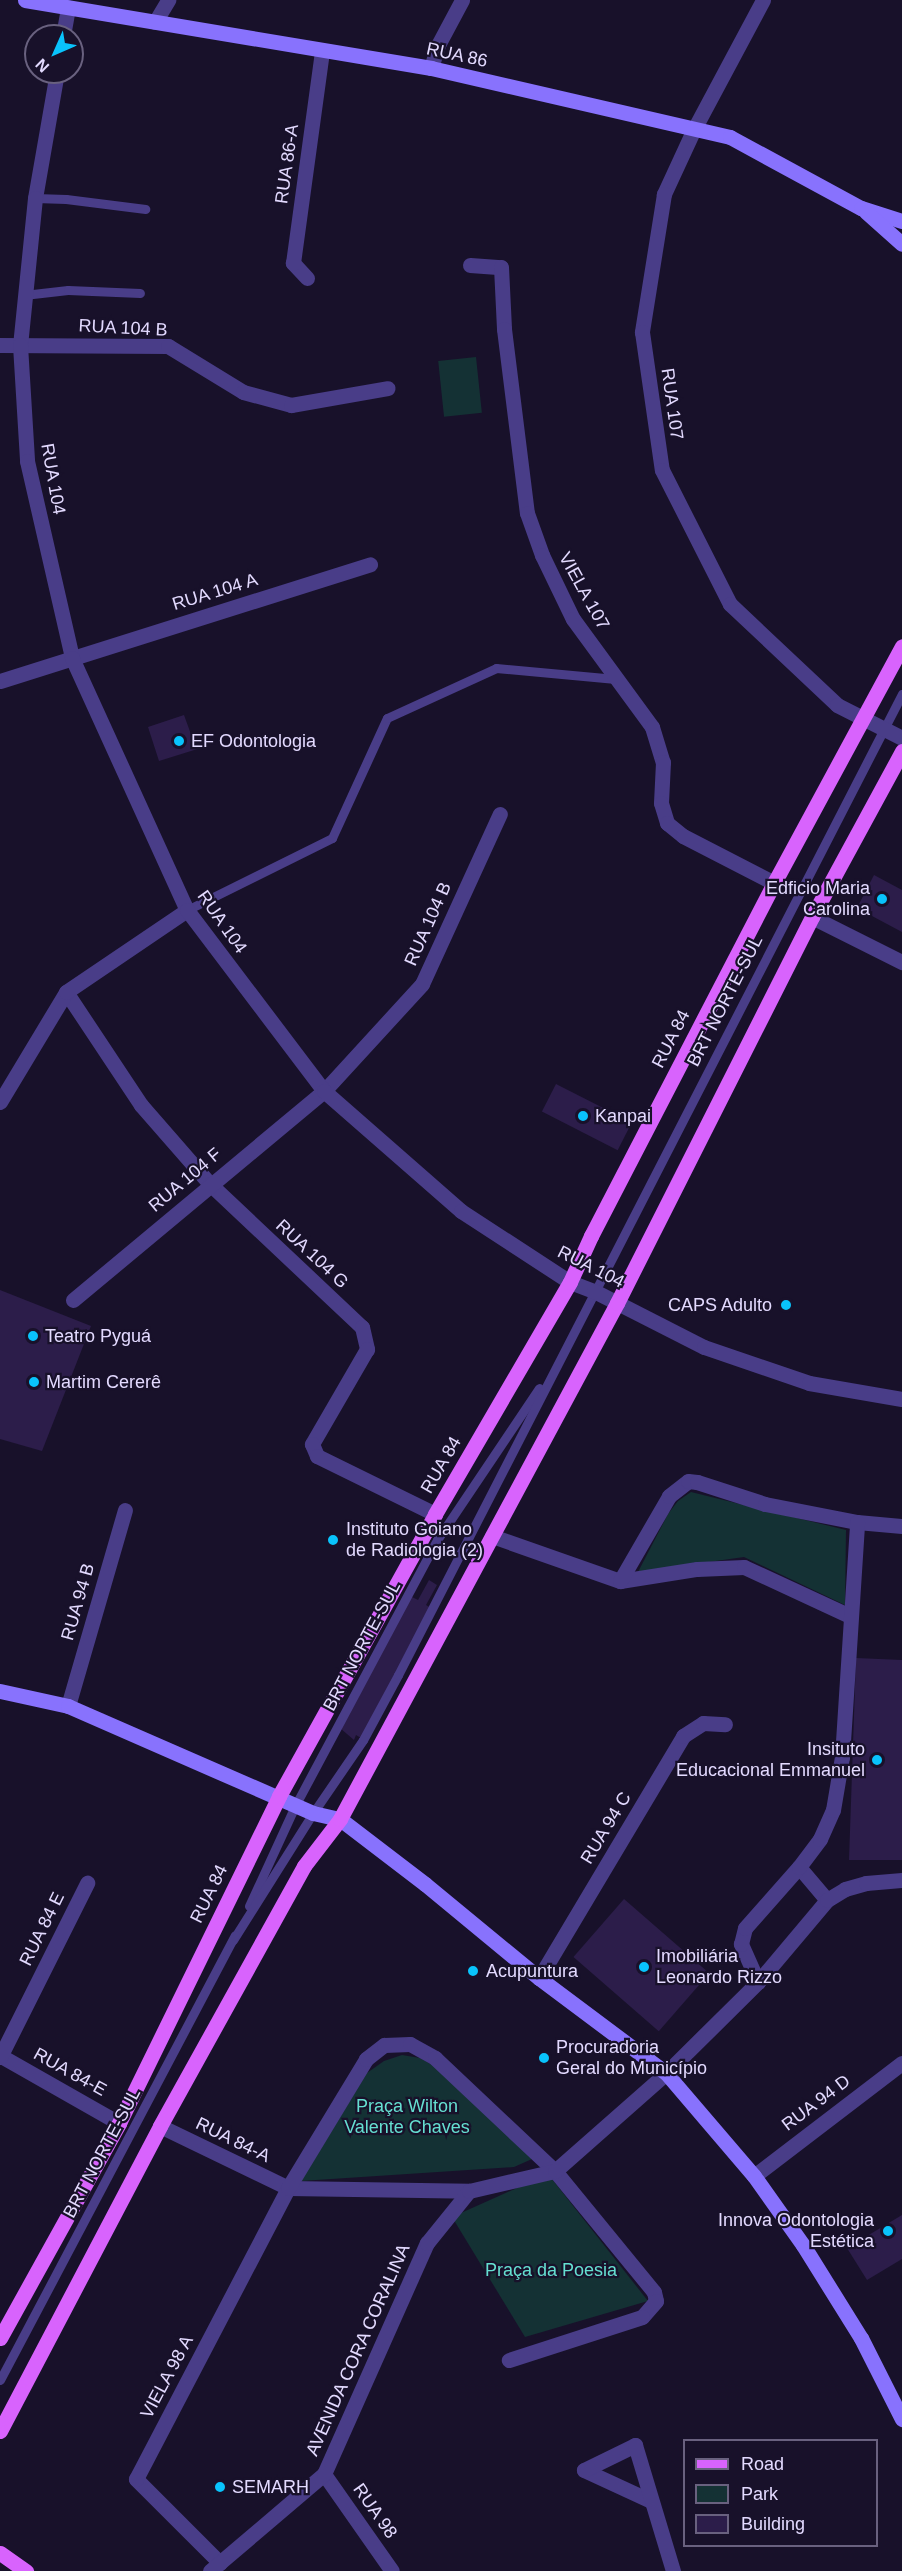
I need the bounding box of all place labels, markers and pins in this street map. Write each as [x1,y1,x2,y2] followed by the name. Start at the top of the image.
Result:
[191,730,316,752] place label: EF Odontologia
[172,734,186,748] marker: EF Odontologia
[766,878,870,920] place label: Edficio Maria Carolina
[875,892,889,906] marker: Edficio Maria Carolina
[595,1105,651,1127] place label: Kanpai
[576,1109,590,1123] marker: Kanpai
[667,1294,772,1316] place label: CAPS Adulto
[777,1296,795,1314] marker: CAPS Adulto
[45,1325,151,1347] place label: Teatro Pyguá
[26,1329,40,1343] marker: Teatro Pyguá
[46,1371,161,1393] place label: Martim Cererê
[27,1375,41,1389] marker: Martim Cererê
[346,1519,483,1562] place label: Instituto Goiano de Radiologia (2)
[324,1531,342,1549] marker: Instituto Goiano de Radiologia (2)
[676,1739,865,1782] place label: Insituto Educacional Emmanuel
[870,1753,884,1767] marker: Insituto Educacional Emmanuel
[656,1946,782,1988] place label: Imobiliária Leonardo Rizzo
[486,1960,578,1982] place label: Acupuntura
[637,1960,651,1974] marker: Imobiliária Leonardo Rizzo
[464,1962,482,1980] marker: Acupuntura
[556,2037,707,2080] place label: Procuradoria Geral do Município
[537,2051,551,2065] marker: Procuradoria Geral do Município
[718,2210,874,2252] place label: Innova Odontologia Estética
[879,2222,897,2240] marker: Innova Odontologia Estética
[232,2476,309,2498] place label: SEMARH
[213,2480,227,2494] marker: SEMARH

